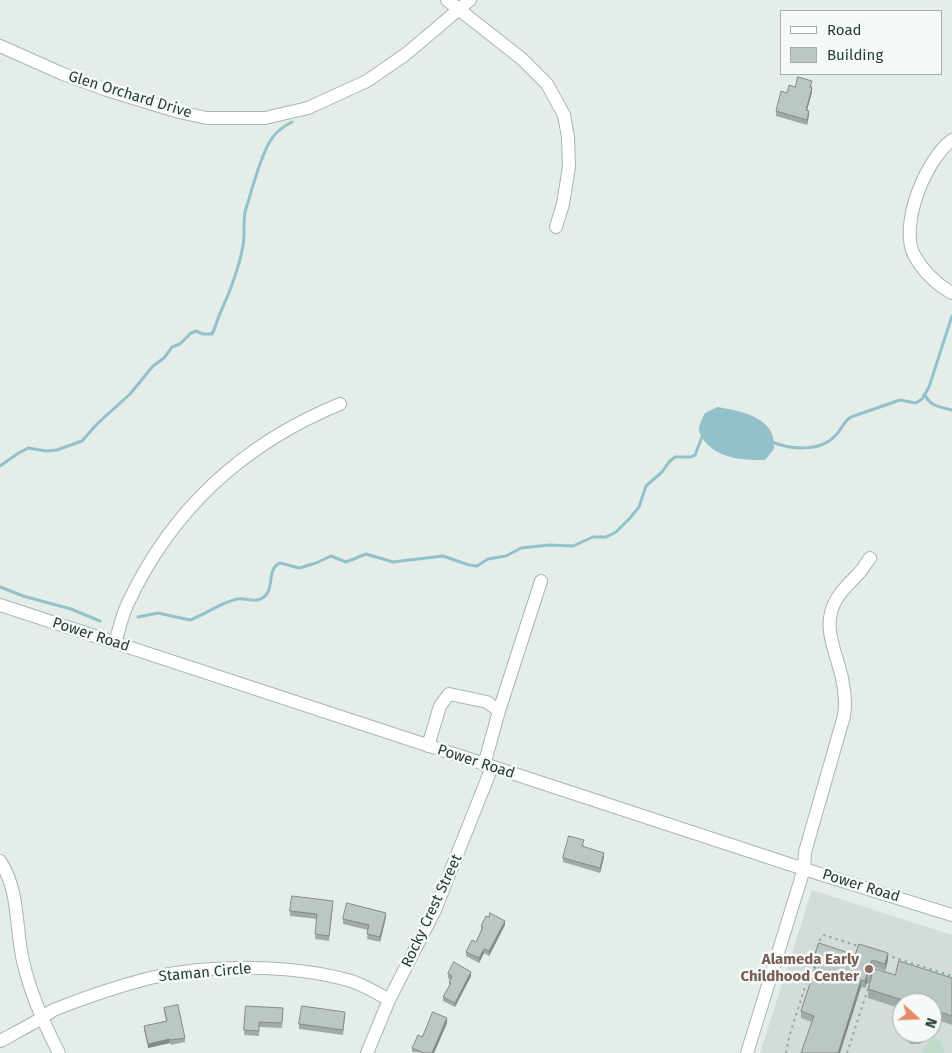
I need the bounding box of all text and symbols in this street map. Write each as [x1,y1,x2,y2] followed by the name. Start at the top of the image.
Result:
[780,10,942,75] legend
[827,21,862,39] text: Road
[827,46,883,64] text: Building
[66,68,194,122] street label: Glen Orchard Drive
[50,614,132,656] street label: Power Road
[435,741,517,783] street label: Power Road
[398,852,466,970] street label: Rocky Crest Street
[820,866,902,906] street label: Power Road
[740,951,859,986] place label: Alameda Early Childhood Center
[158,960,252,986] street label: Staman Circle
[863,963,875,975] marker: Alameda Early Childhood Center
[892,993,942,1043] north arrow
[921,1016,940,1030] text: N

